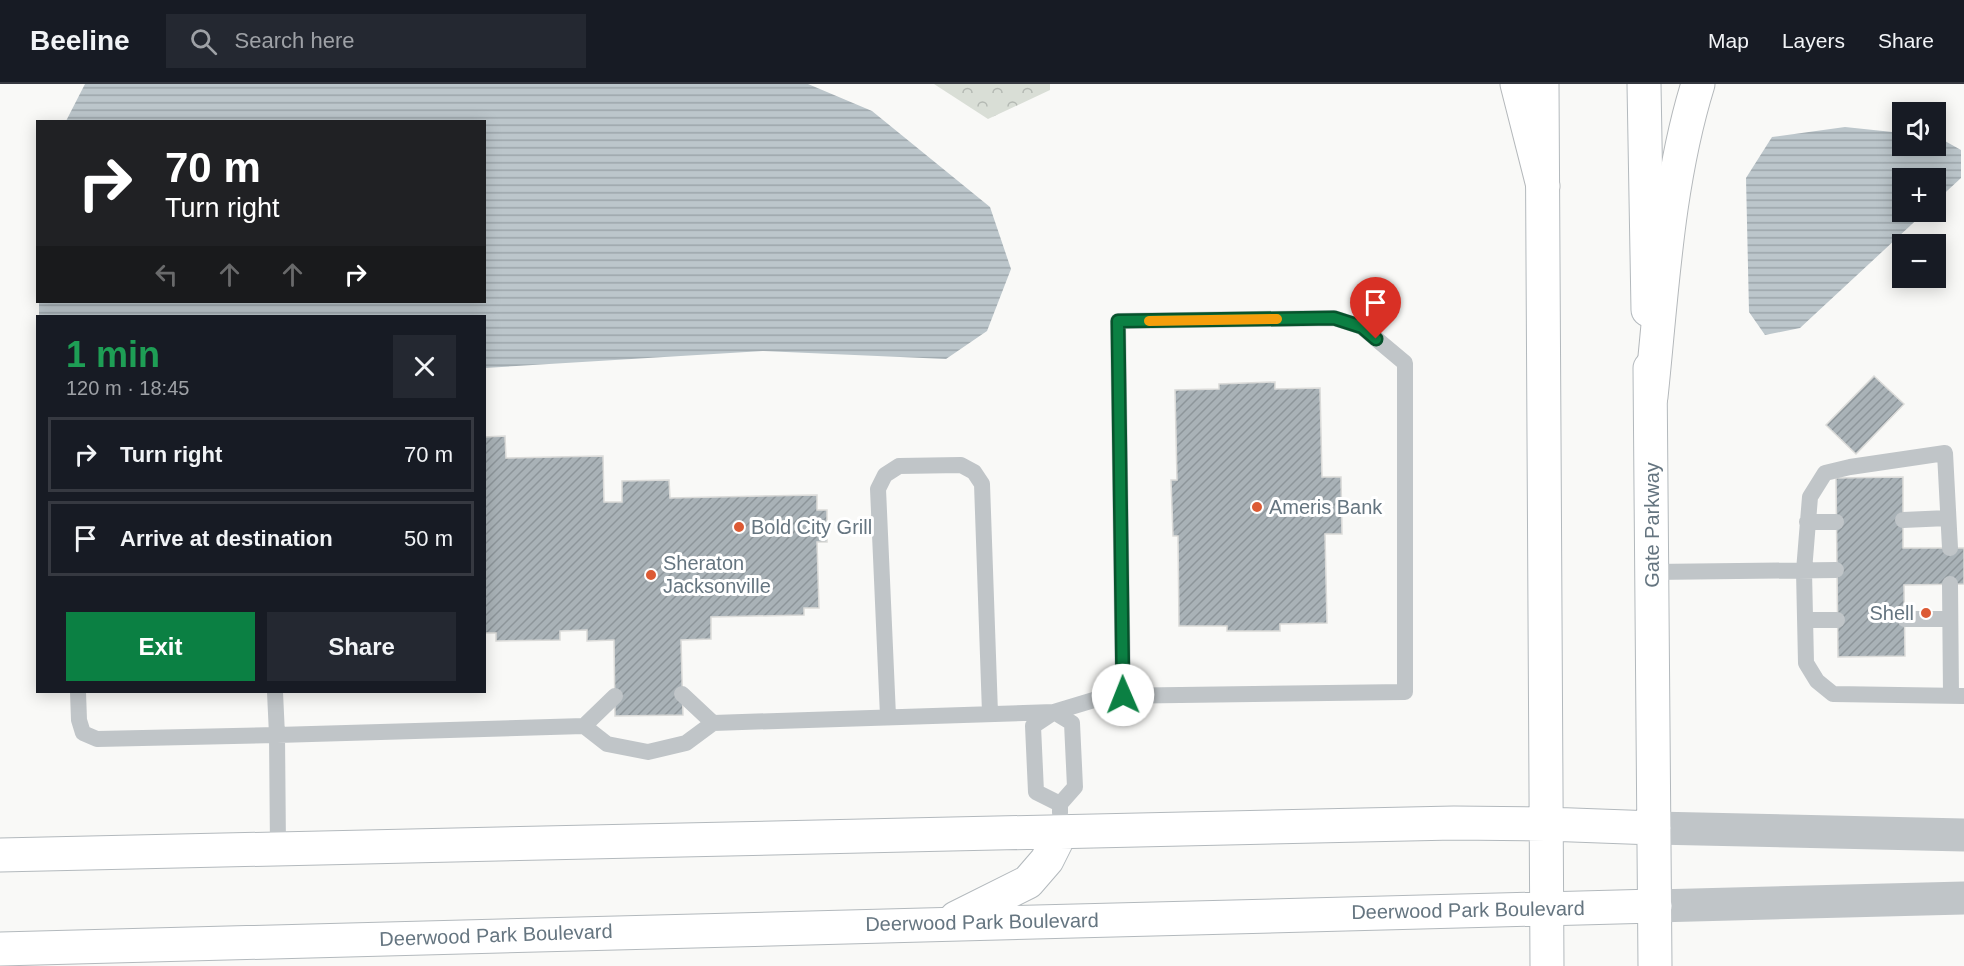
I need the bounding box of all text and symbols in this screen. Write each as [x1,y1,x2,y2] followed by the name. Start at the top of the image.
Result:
[166,14,586,68] search box
[30,25,130,56] text: Beeline
[187,25,220,58] icon: search
[235,28,354,53] text: Search here
[1708,29,1749,52] text: Map
[1782,29,1845,52] text: Layers
[1878,29,1934,52] text: Share
[1892,102,1946,288] map controls
[1892,102,1946,156] button: sound
[66,144,144,222] icon: right
[165,144,261,191] text: 70 m
[1892,168,1946,222] button: +
[165,193,280,223] text: Turn right
[1892,234,1946,288] button: −
[150,258,183,291] icon: left
[213,258,246,291] icon: ahead
[276,258,309,291] icon: ahead
[339,258,372,291] icon: right
[1350,277,1401,339] pin
[1359,286,1392,319] icon: arrive
[66,334,160,375] text: 1 min
[393,335,456,398] button: close
[66,377,189,399] text: 120 m · 18:45
[69,438,102,471] icon: right
[120,442,222,467] text: Turn right
[404,442,453,467] text: 70 m
[1641,462,1663,588] street label: Gate Parkway
[1269,496,1383,518] place label: Ameris Bank
[1250,500,1264,514] marker: Ameris Bank
[751,516,872,538] place label: Bold City Grill
[732,520,746,534] marker: Bold City Grill
[69,522,102,555] icon: arrive
[120,526,333,551] text: Arrive at destination
[404,526,453,551] text: 50 m
[663,552,771,597] place label: Sheraton Jacksonville
[644,568,658,582] marker: Sheraton Jacksonville
[1870,602,1914,624] place label: Shell
[1919,606,1933,620] marker: Shell
[66,612,255,681] button: Exit
[267,612,456,681] button: Share
[1091,663,1155,727] position arrow
[1351,897,1585,923] street label: Deerwood Park Boulevard
[865,909,1099,935] street label: Deerwood Park Boulevard
[379,920,613,950] street label: Deerwood Park Boulevard

